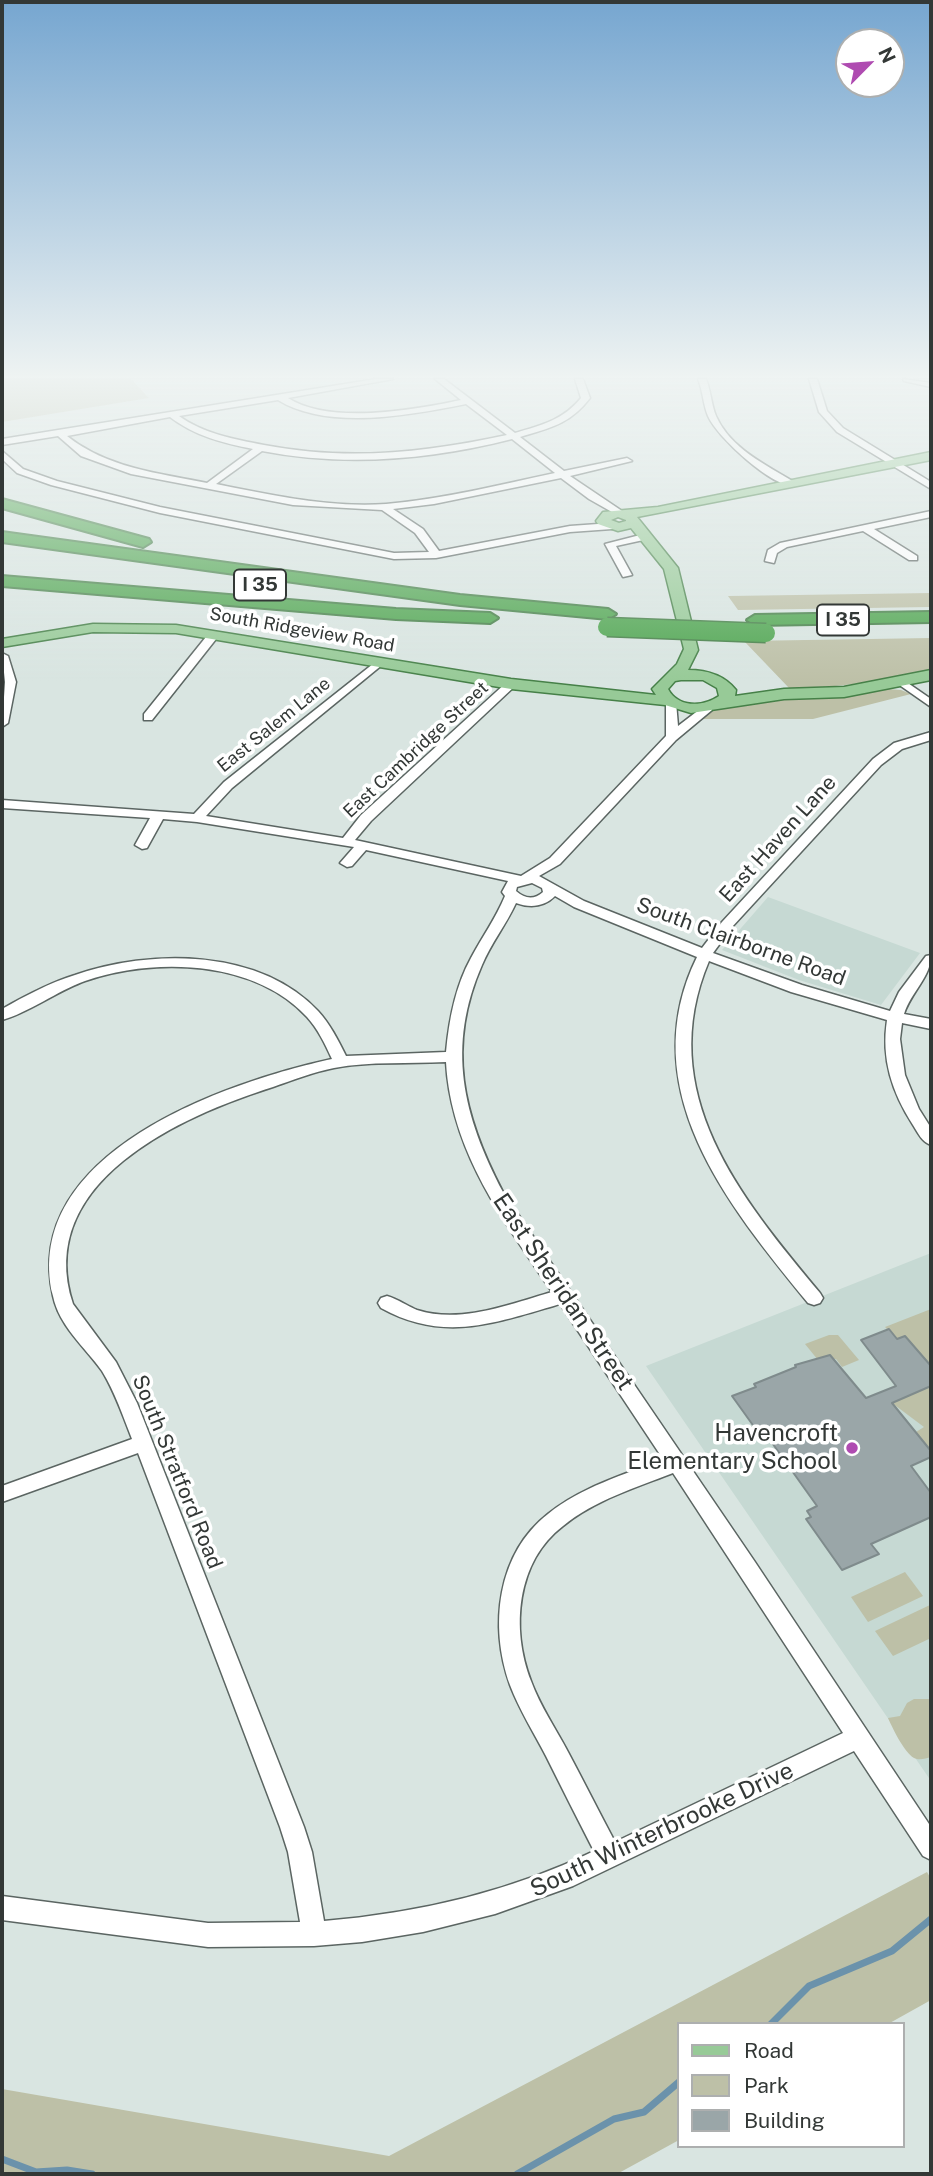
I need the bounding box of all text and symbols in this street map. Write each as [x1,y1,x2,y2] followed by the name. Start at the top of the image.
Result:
[835,28,905,98] north arrow
[874,44,900,66] text: N
[234,570,286,600] road number: I 35
[208,603,396,657] street label: South Ridgeview Road
[817,604,869,636] road number: I 35
[213,673,335,777] street label: East Salem Lane
[339,677,493,823] street label: East Cambridge Street
[714,770,842,908] street label: East Haven Lane
[633,892,849,992] street label: South Clairborne Road
[486,1188,640,1396] street label: East Sheridan Street
[127,1371,227,1573] street label: South Stratford Road
[627,1420,838,1476] place label: Havencroft Elementary School
[844,1440,860,1456] marker: Havencroft Elementary School
[526,1756,798,1904] street label: South Winterbrooke Drive
[678,2022,905,2148] legend
[744,2038,794,2063] text: Road
[744,2073,789,2098] text: Park
[744,2108,825,2133] text: Building

